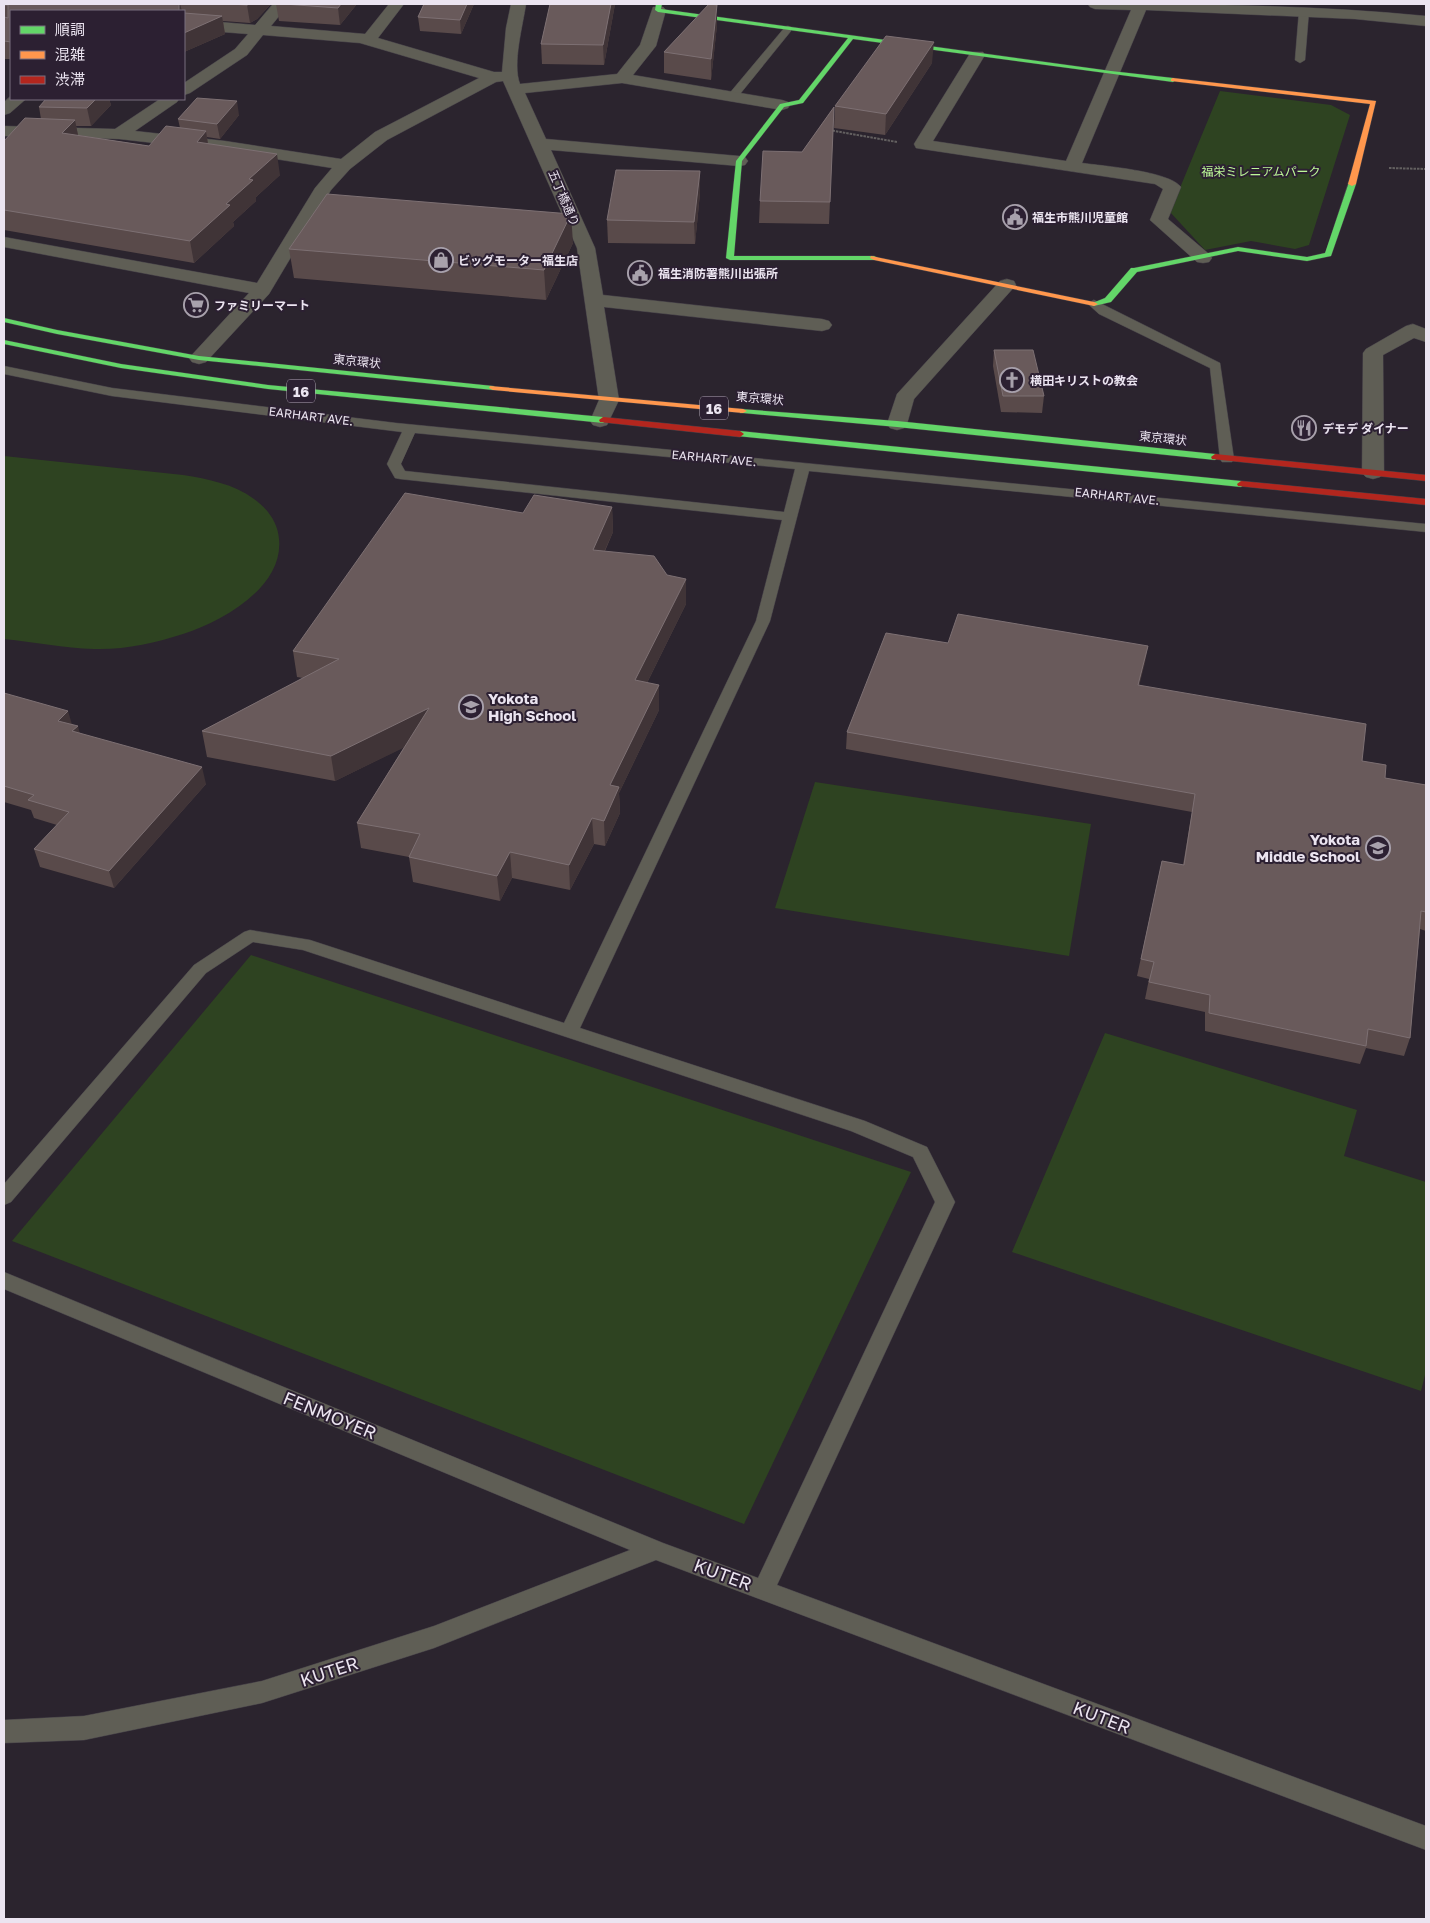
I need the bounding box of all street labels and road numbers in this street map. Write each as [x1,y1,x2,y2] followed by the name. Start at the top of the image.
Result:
[545,167,583,229] street label: 五丁橋通り
[332,351,382,371] street label: 東京環状
[287,380,315,402] road number: 16
[735,388,785,408] street label: 東京環状
[700,396,728,419] road number: 16
[268,403,354,429] street label: EARHART AVE.
[1138,428,1188,448] street label: 東京環状
[671,447,757,469] street label: EARHART AVE.
[1074,484,1160,508] street label: EARHART AVE.
[280,1386,380,1444] street label: FENMOYER
[691,1553,755,1595] street label: KUTER
[297,1651,361,1691] street label: KUTER
[1070,1696,1134,1738] street label: KUTER

